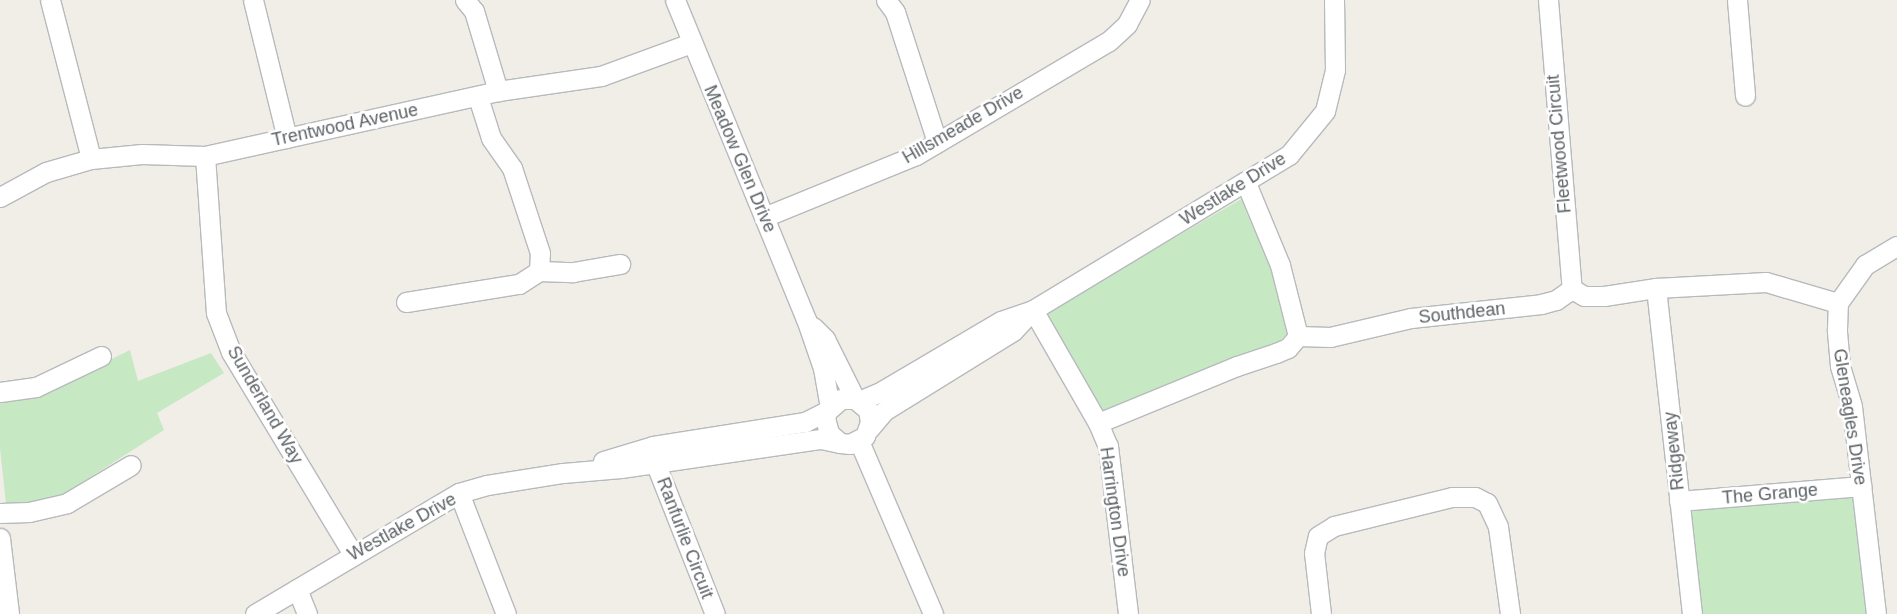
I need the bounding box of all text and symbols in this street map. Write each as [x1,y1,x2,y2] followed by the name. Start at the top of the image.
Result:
[1542,74,1576,214] street label: Fleetwood Circuit
[699,82,781,236] street label: Meadow Glen Drive
[899,82,1027,168] street label: Hillsmeade Drive
[269,99,421,151] street label: Trentwood Avenue
[1176,148,1290,230] street label: Westlake Drive
[1418,298,1506,328] street label: Southdean
[223,342,307,468] street label: Sunderland Way
[1829,347,1871,487] street label: Gleneagles Drive
[1659,411,1689,491] street label: Ridgeway
[1095,446,1135,578] street label: Harrington Drive
[652,474,718,602] street label: Ranfurlie Circuit
[1721,479,1819,509] street label: The Grange
[344,488,460,566] street label: Westlake Drive

